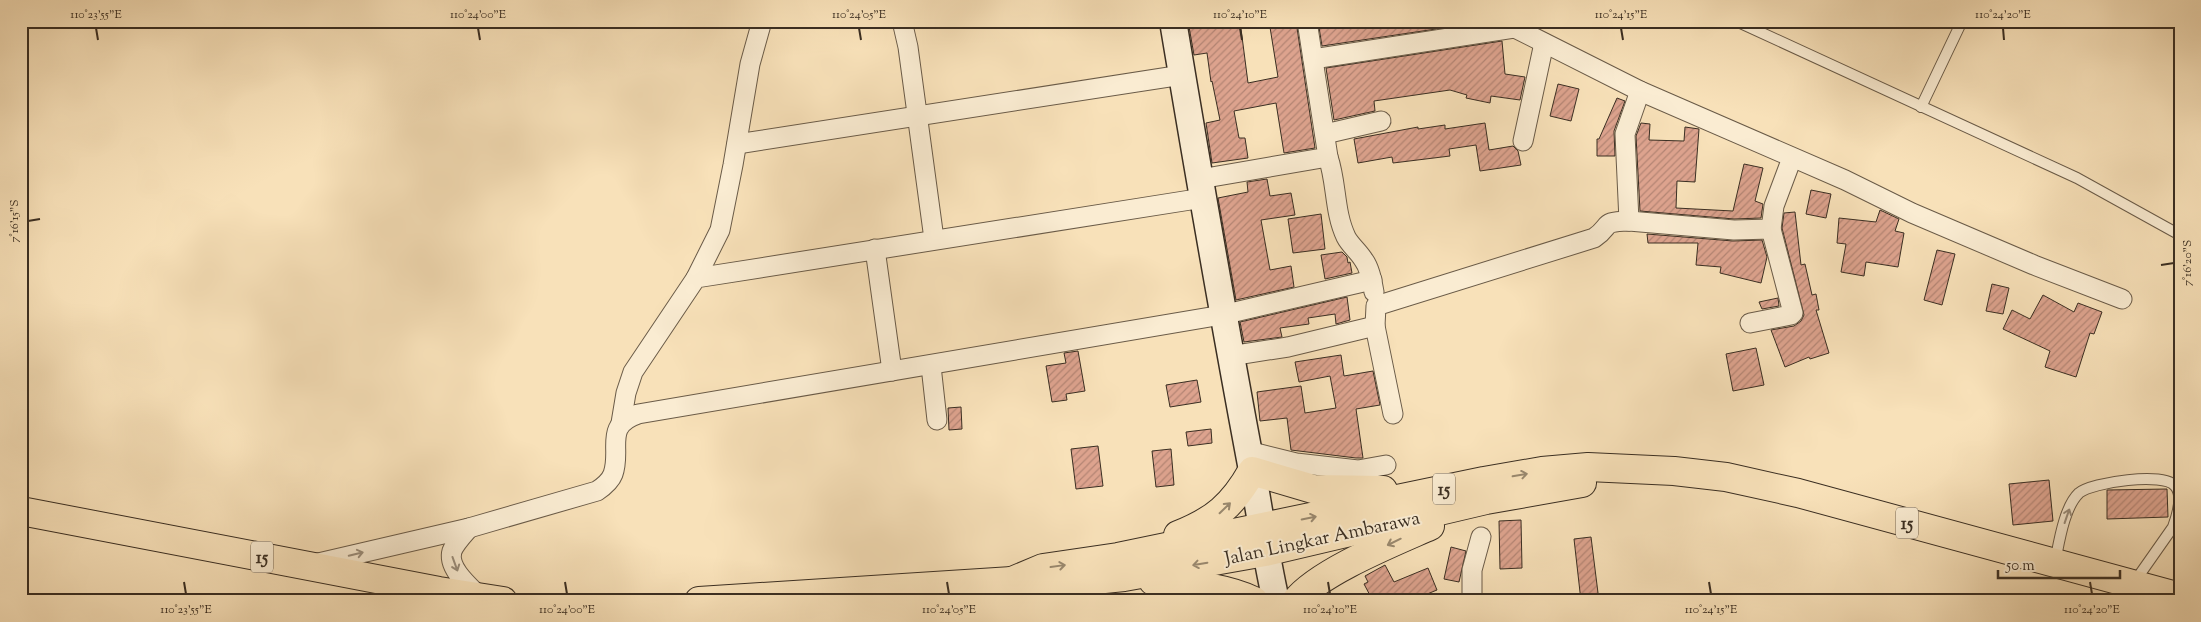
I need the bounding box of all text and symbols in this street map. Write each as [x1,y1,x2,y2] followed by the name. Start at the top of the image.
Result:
[70,6,122,24] text: 110°23'55"E
[450,6,507,24] text: 110°24'00"E
[832,6,887,24] text: 110°24'05"E
[1213,6,1268,24] text: 110°24'10"E
[1595,6,1648,24] text: 110°24'15"E
[1975,6,2032,24] text: 110°24'20"E
[6,200,24,242] text: 7°16'15"S
[2179,240,2197,286] text: 7°16'20"S
[1511,469,1527,479] one-way arrow
[1433,474,1455,504] road number: 15
[1219,502,1232,514] one-way arrow
[1221,505,1423,574] street label: Jalan Lingkar Ambarawa
[1896,508,1918,538] road number: 15
[2063,508,2072,524] one-way arrow
[1300,513,1316,522] one-way arrow
[1387,538,1402,547] one-way arrow
[251,542,273,572] road number: 15
[1998,547,2121,579] scale bar
[347,549,363,558] one-way arrow
[451,556,460,571] one-way arrow
[2005,556,2035,577] text: 50 m
[1192,559,1208,569] one-way arrow
[1050,560,1066,570] one-way arrow
[160,601,212,619] text: 110°23'55"E
[539,601,596,619] text: 110°24'00"E
[922,601,977,619] text: 110°24'05"E
[1303,601,1358,619] text: 110°24'10"E
[1685,601,1738,619] text: 110°24'15"E
[2064,601,2121,619] text: 110°24'20"E

